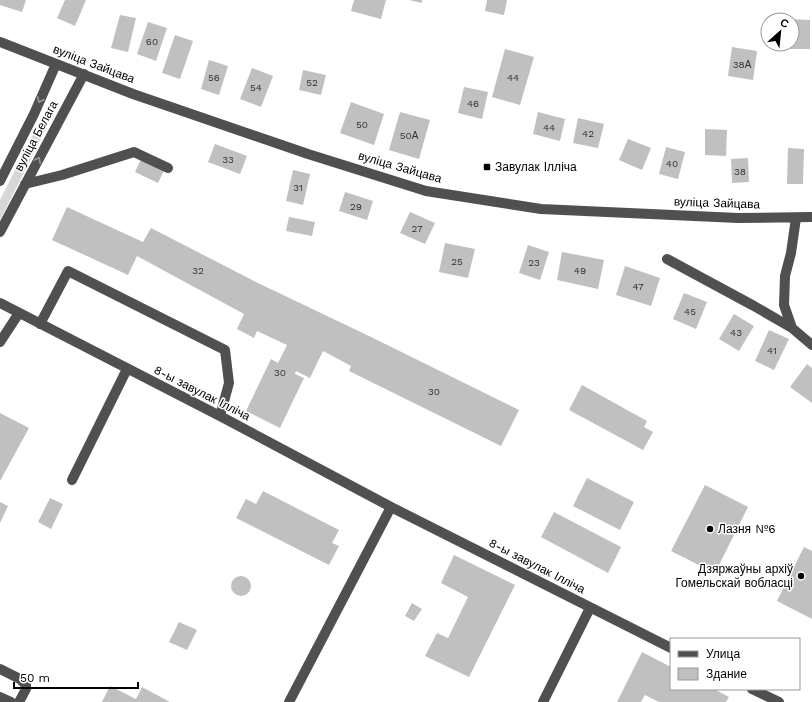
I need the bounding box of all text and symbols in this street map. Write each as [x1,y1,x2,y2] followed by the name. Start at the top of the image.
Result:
[760,12,800,52] north arrow
[778,16,791,31] text: С
[146,36,158,47] house number: 60
[51,42,137,86] street label: вуліца Зайцава
[733,59,752,70] house number: 38А
[208,72,220,83] house number: 56
[507,72,519,83] house number: 44
[306,77,318,88] house number: 52
[250,82,262,93] house number: 54
[37,95,45,103] one-way arrow
[12,98,61,174] street label: вуліца Белага
[467,98,479,109] house number: 46
[356,119,368,130] house number: 50
[543,122,555,133] house number: 44
[582,128,594,139] house number: 42
[400,130,419,141] house number: 50А
[357,148,444,186] street label: вуліца Зайцава
[222,154,234,165] house number: 33
[33,157,41,164] one-way arrow
[666,158,678,169] house number: 40
[495,160,577,174] place label: Завулак Ілліча
[482,162,492,172] marker: Завулак Ілліча
[734,166,746,177] house number: 38
[293,182,303,193] house number: 31
[674,194,761,212] street label: вуліца Зайцава
[350,201,362,212] house number: 29
[411,223,423,234] house number: 27
[451,256,463,267] house number: 25
[528,257,540,268] house number: 23
[192,265,204,276] house number: 32
[574,265,586,276] house number: 49
[632,281,644,292] house number: 47
[684,306,696,317] house number: 45
[730,327,742,338] house number: 43
[767,345,777,356] house number: 41
[152,363,253,423] street label: 8-ы завулак Ілліча
[274,367,286,378] house number: 30
[428,386,440,397] house number: 30
[718,522,776,536] place label: Лазня №6
[705,524,715,534] marker: Лазня №6
[487,536,588,596] street label: 8-ы завулак Ілліча
[675,562,793,590] place label: Дзяржаўны архіў Гомельскай вобласці
[796,571,806,581] marker: Дзяржаўны архіў Гомельскай вобласці
[670,638,800,690] legend
[706,647,740,661] text: Улица
[14,664,138,690] scale bar
[706,667,747,681] text: Здание
[20,671,50,685] text: 50 m

